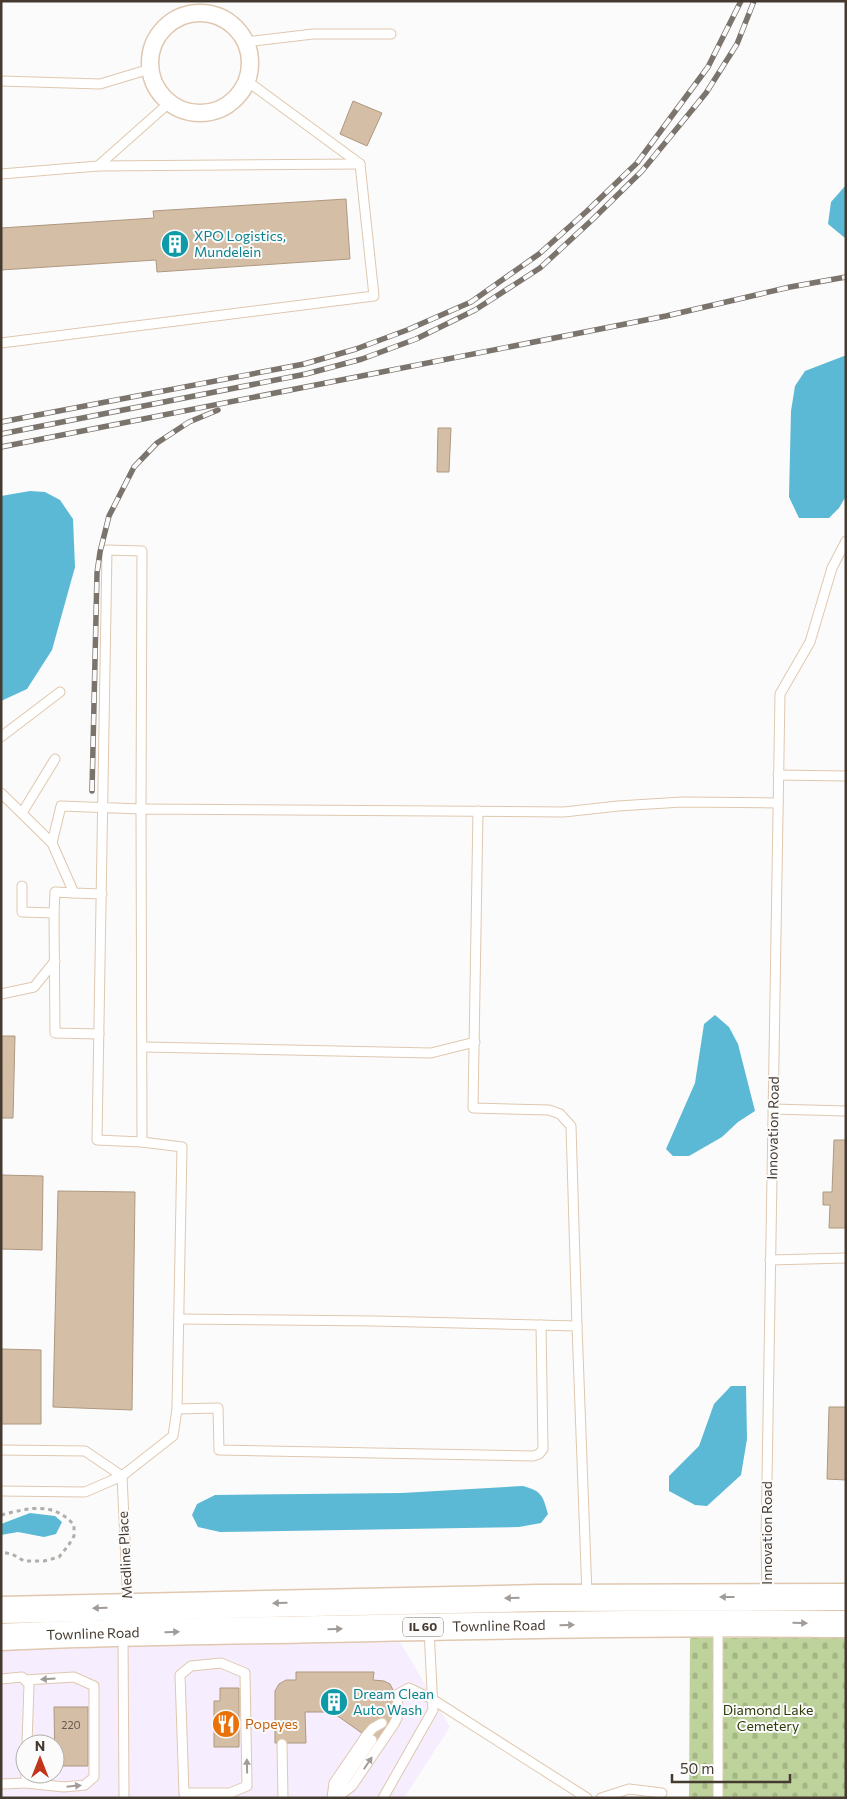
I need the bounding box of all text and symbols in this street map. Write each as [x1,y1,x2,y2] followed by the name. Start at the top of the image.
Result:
[194,227,286,260] place label: XPO Logistics, Mundelein
[160,229,190,259] building icon: XPO Logistics, Mundelein
[763,1076,782,1180] street label: Innovation Road
[758,1481,775,1585] street label: Innovation Road
[114,1511,135,1599] street label: Medline Place
[719,1593,735,1601] one-way arrow
[504,1595,520,1603] one-way arrow
[271,1600,287,1608] one-way arrow
[91,1604,107,1612] one-way arrow
[452,1616,546,1635] street label: Townline Road
[403,1618,443,1636] road number: IL 60
[792,1619,808,1627] one-way arrow
[560,1621,576,1629] one-way arrow
[46,1623,140,1643] street label: Townline Road
[327,1625,343,1633] one-way arrow
[165,1628,181,1636] one-way arrow
[40,1675,56,1683] one-way arrow
[353,1685,434,1718] place label: Dream Clean Auto Wash
[319,1687,349,1717] building icon: Dream Clean Auto Wash
[723,1701,813,1734] park label: Diamond Lake Cemetery
[211,1709,241,1739] restaurant icon: Popeyes
[245,1715,298,1732] place label: Popeyes
[61,1718,81,1731] house number: 220
[15,1734,65,1784] north arrow
[35,1737,45,1754] text: N
[672,1752,790,1784] scale bar
[363,1756,373,1769] one-way arrow
[243,1758,251,1774] one-way arrow
[680,1759,714,1777] text: 50 m
[67,1782,83,1790] one-way arrow

